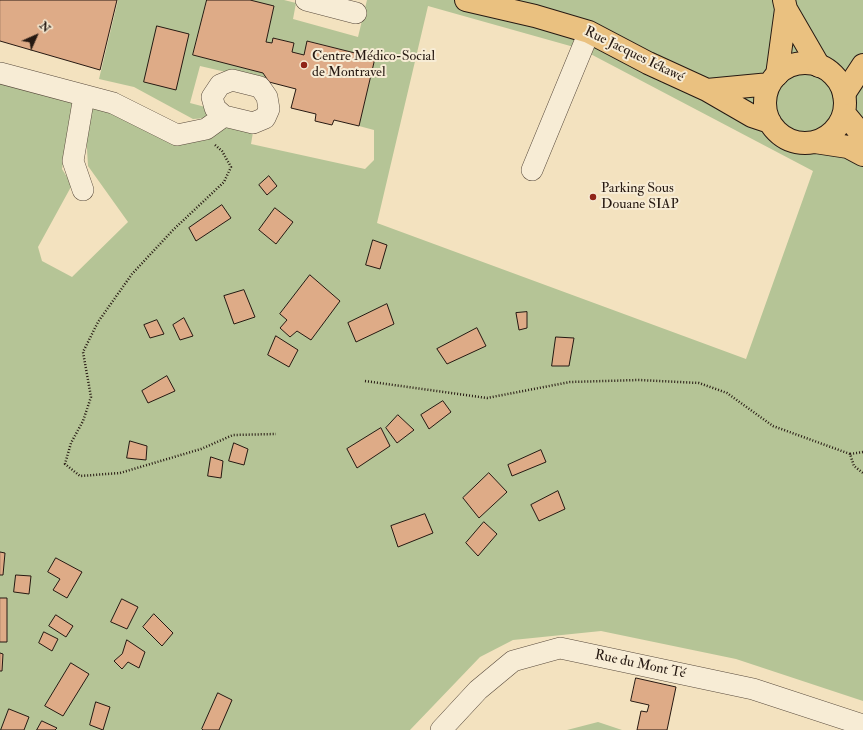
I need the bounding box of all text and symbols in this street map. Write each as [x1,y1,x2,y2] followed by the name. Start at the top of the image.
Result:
[16,16,56,56] north arrow
[37,19,53,35] text: N
[581,24,687,86] street label: Rue Jacques Iékawé
[312,49,435,82] place label: Centre Médico-Social de Montravel
[299,60,309,70] marker: Centre Médico-Social de Montravel
[601,181,679,214] place label: Parking Sous Douane SIAP
[588,192,598,202] marker: Parking Sous Douane SIAP
[593,647,687,683] street label: Rue du Mont Té

